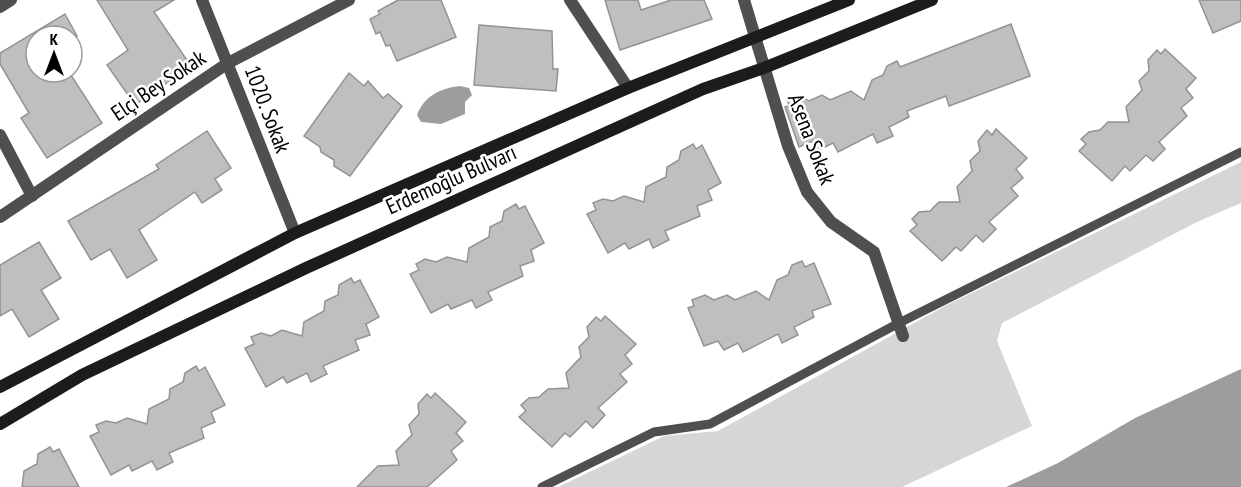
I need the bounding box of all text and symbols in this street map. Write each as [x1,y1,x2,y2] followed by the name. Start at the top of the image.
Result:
[24,24,84,84] north arrow
[50,29,59,49] text: K
[105,43,211,127] street label: Elçi Bey Sokak
[239,61,298,157] street label: 1020. Sokak
[782,90,842,189] street label: Asena Sokak
[381,138,521,220] street label: Erdemoğlu Bulvarı

